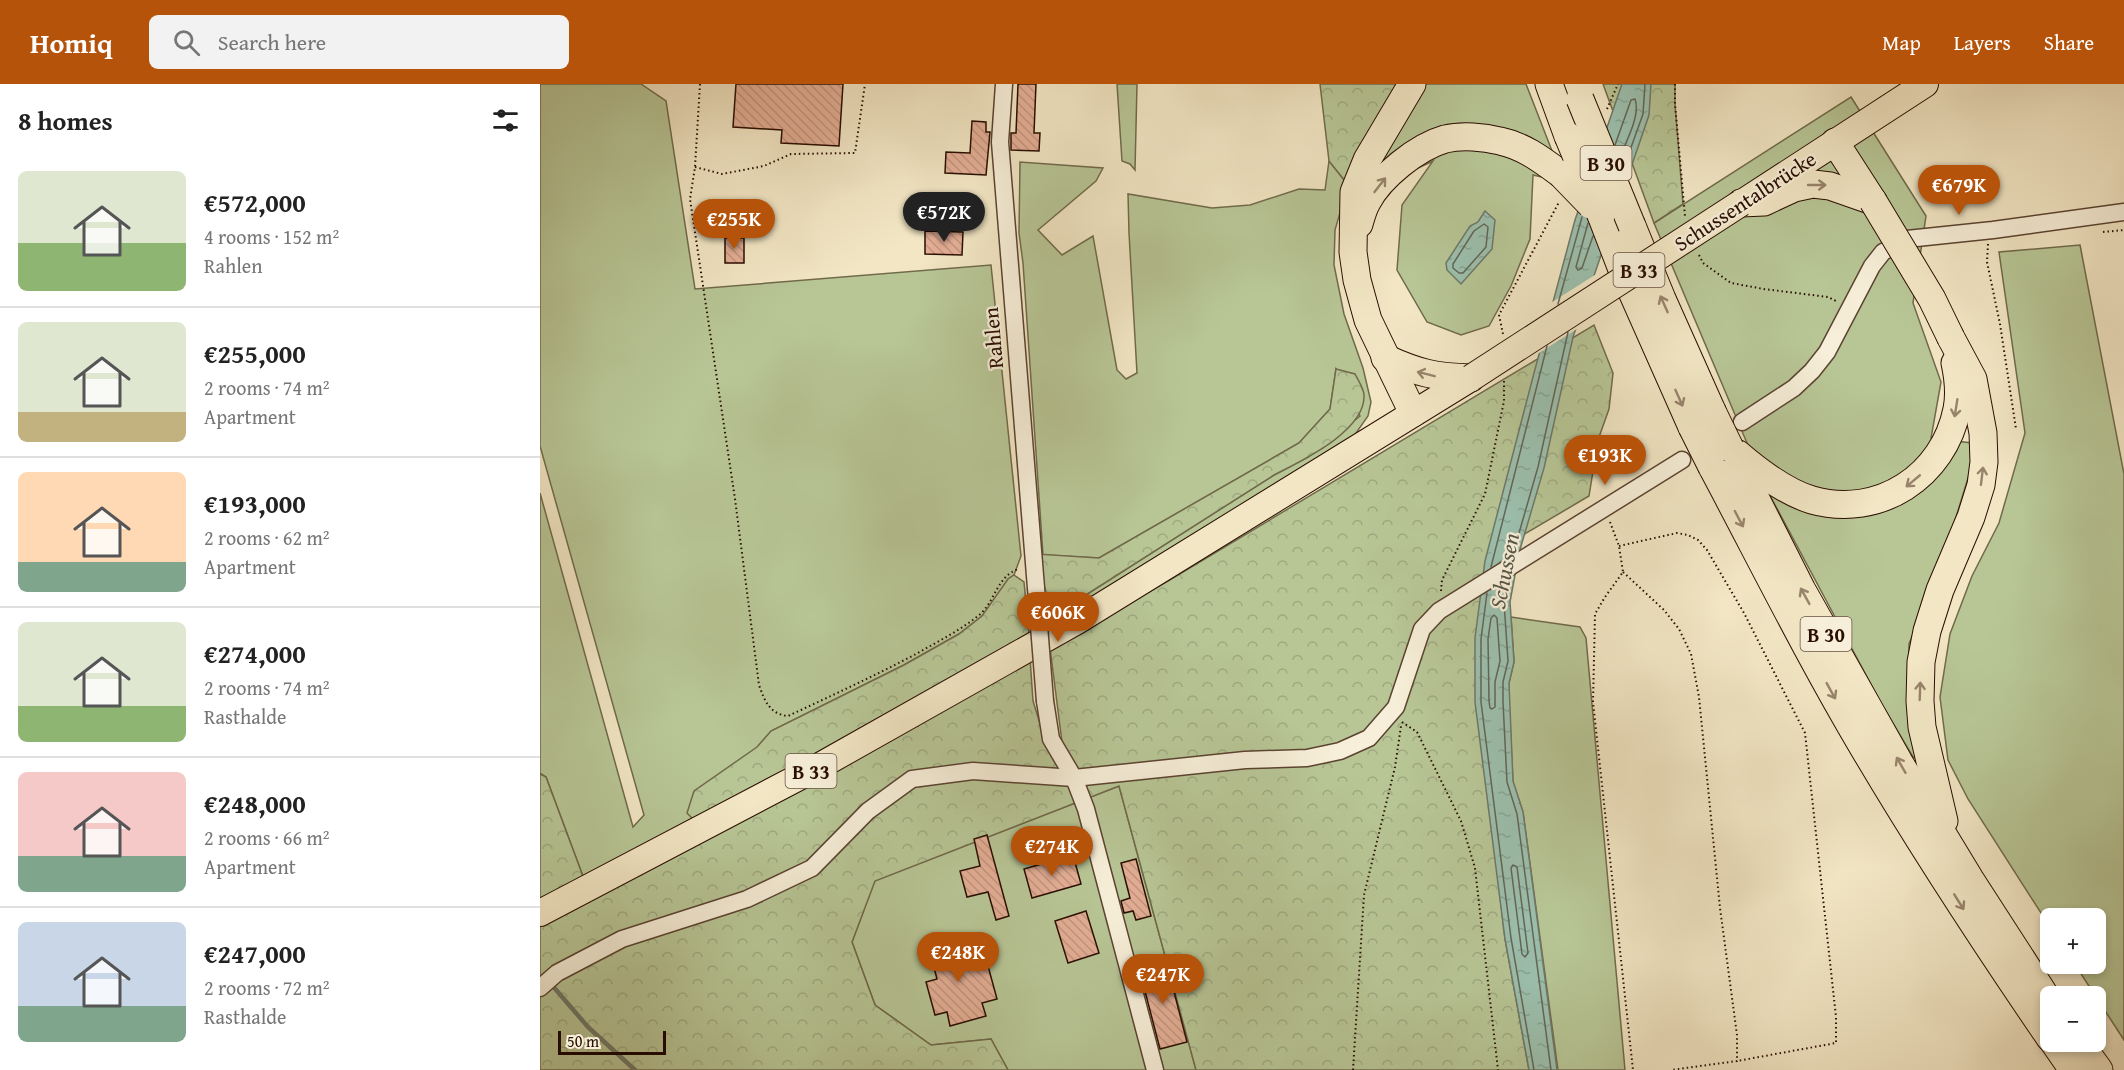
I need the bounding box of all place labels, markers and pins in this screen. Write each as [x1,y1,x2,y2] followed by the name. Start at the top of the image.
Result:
[1917,165,2001,216] pin: €679K
[902,192,986,243] pin: €572K
[692,199,776,250] pin: €255K
[1563,435,1647,486] pin: €193K
[1016,592,1100,643] pin: €606K
[1010,826,1094,877] pin: €274K
[916,932,1000,983] pin: €248K
[1121,954,1205,1005] pin: €247K

